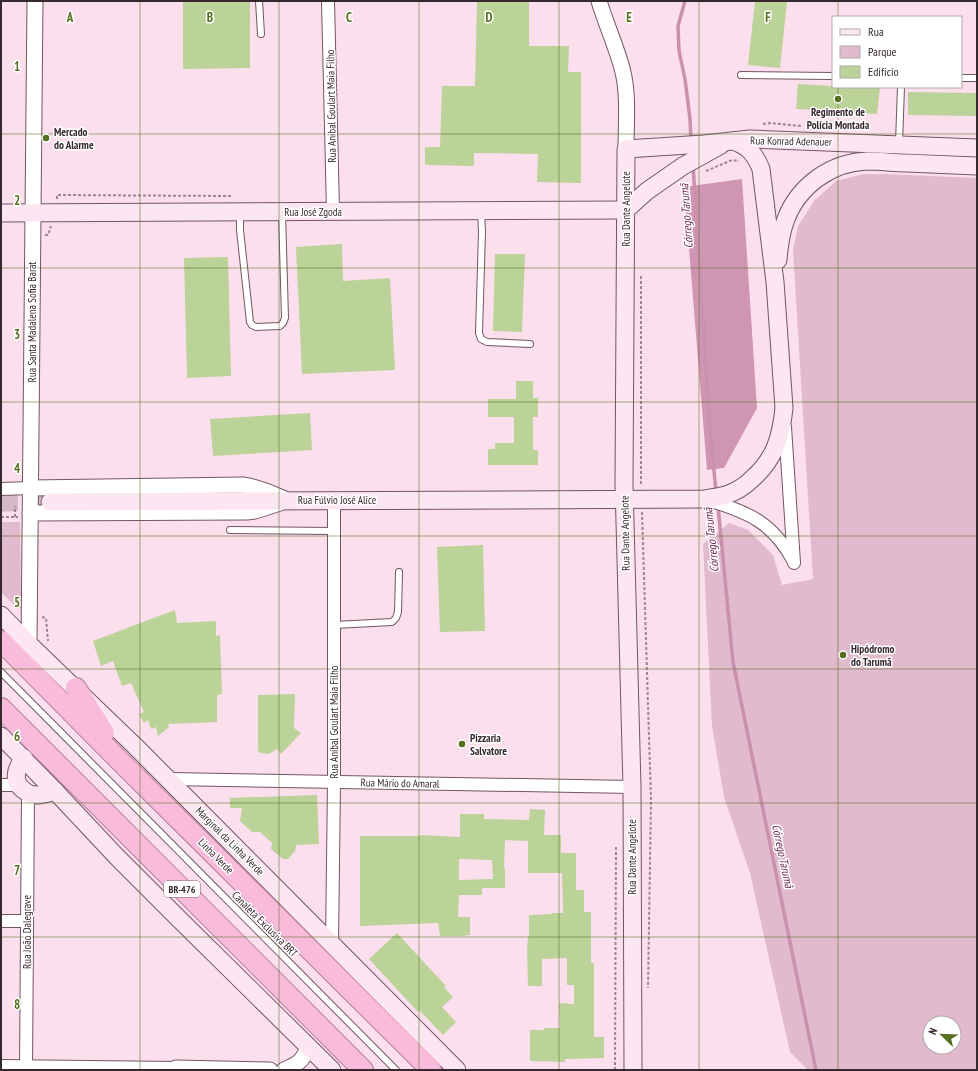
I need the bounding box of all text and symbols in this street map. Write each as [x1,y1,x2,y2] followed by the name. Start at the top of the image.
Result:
[66,9,74,26] text: A
[207,9,213,26] text: B
[346,9,352,26] text: C
[486,9,493,26] text: D
[626,9,632,26] text: E
[765,9,771,26] text: F
[832,16,962,88] legend
[868,24,884,39] text: Rua
[868,44,897,59] text: Parque
[323,49,339,163] street label: Rua Aníbal Goulart Maia Filho
[14,58,20,75] text: 1
[868,64,899,79] text: Edifício
[833,94,843,104] marker: Regimento de Polícia Montada
[807,105,870,132] place label: Regimento de Polícia Montada
[54,125,94,152] place label: Mercado do Alarme
[41,133,51,143] marker: Mercado do Alarme
[750,133,832,149] street label: Rua Konrad Adenauer
[619,171,633,247] street label: Rua Dante Angelote
[676,182,696,249] water label: Córrego Tarumã
[14,192,20,209] text: 2
[284,205,342,219] street label: Rua José Zgoda
[25,262,39,382] street label: Rua Santa Madalena Sofia Barat
[14,326,20,343] text: 3
[14,460,21,477] text: 4
[298,493,377,507] street label: Rua Fúlvio José Alice
[617,495,633,571] street label: Rua Dante Angelote
[700,506,722,573] water label: Córrego Tarumã
[14,594,20,611] text: 5
[851,642,894,669] place label: Hipódromo do Tarumã
[838,650,848,660] marker: Hipódromo do Tarumã
[327,665,341,779] street label: Rua Aníbal Goulart Maia Filho
[14,728,20,745] text: 6
[470,731,507,758] place label: Pizzaria Salvatore
[457,739,467,749] marker: Pizzaria Salvatore
[360,775,440,791] street label: Rua Mário do Amaral
[193,804,267,878] street label: Marginal da Linha Verde
[625,819,639,895] street label: Rua Dante Angelote
[769,823,797,890] water label: Córrego Tarumã
[196,836,236,876] street label: Linha Verde
[14,862,20,879] text: 7
[164,881,200,897] road number: BR-476
[229,888,301,960] street label: Canaleta Exclusiva BRT
[20,895,34,969] street label: Rua João Dalegrave
[14,996,20,1013] text: 8
[922,1015,962,1055] north arrow
[925,1026,940,1037] text: N

